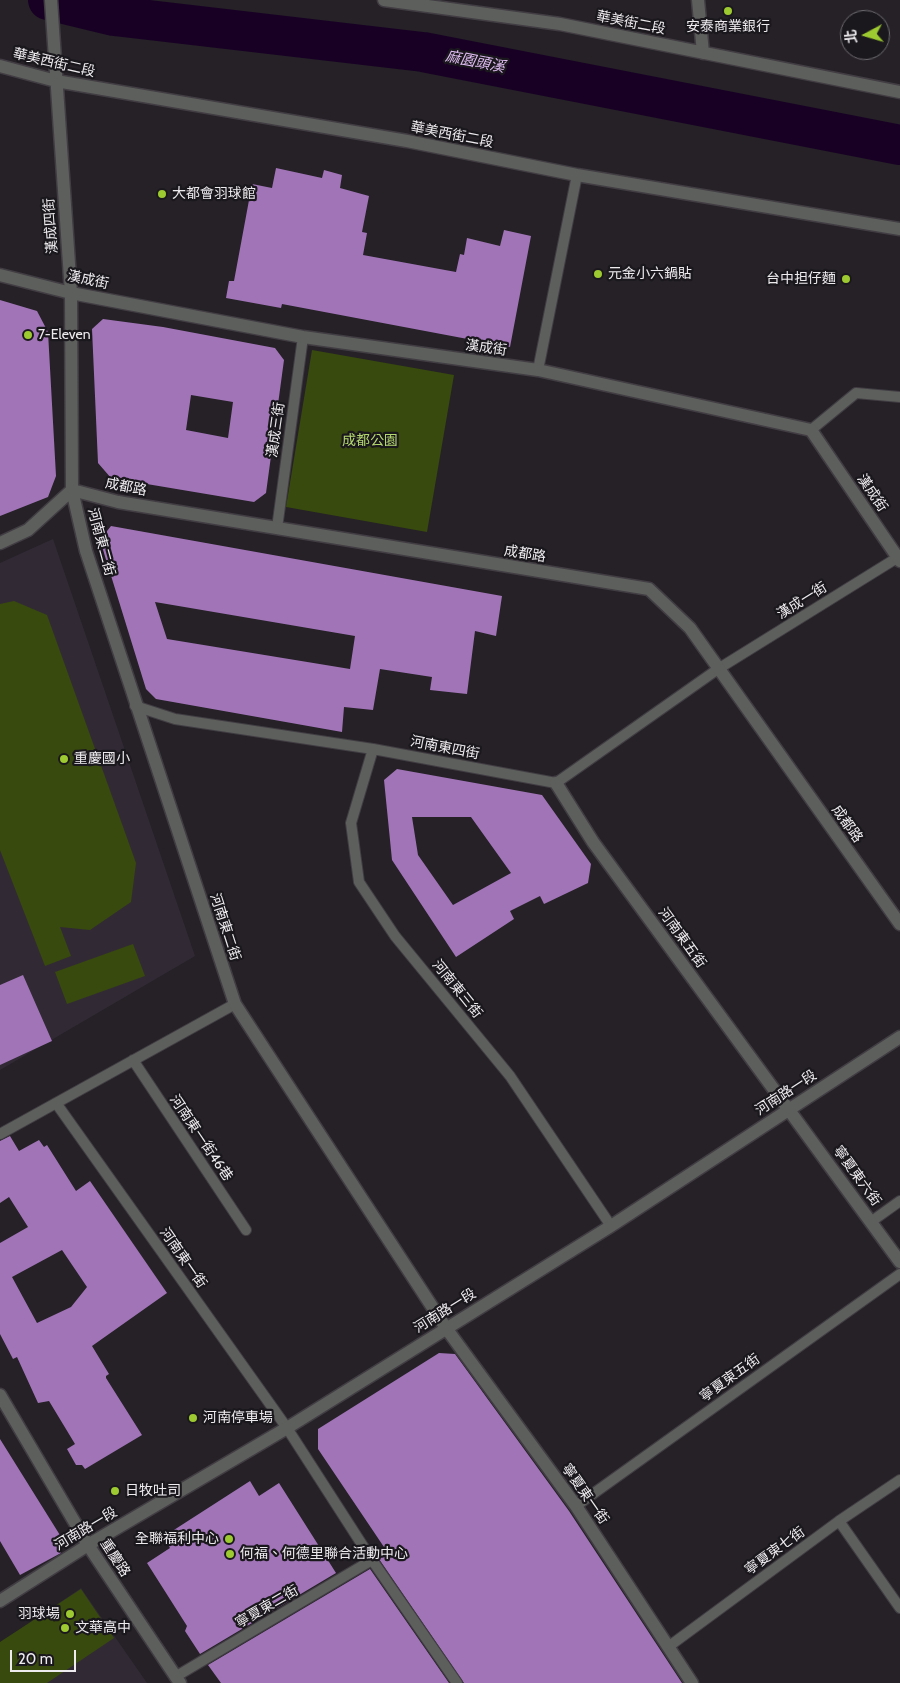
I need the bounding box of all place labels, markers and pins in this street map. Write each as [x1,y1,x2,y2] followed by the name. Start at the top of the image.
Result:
[722,5,734,17] marker: 安泰商業銀行
[686,19,770,35] place label: 安泰商業銀行
[172,186,256,202] place label: 大都會羽球館
[156,188,168,200] marker: 大都會羽球館
[608,266,692,282] place label: 元金小六鍋貼
[592,268,604,280] marker: 元金小六鍋貼
[766,271,836,287] place label: 台中担仔麵
[840,273,852,285] marker: 台中担仔麵
[38,327,91,343] place label: 7-Eleven
[22,329,34,341] marker: 7-Eleven
[74,751,130,767] place label: 重慶國小
[58,753,70,765] marker: 重慶國小
[203,1410,273,1426] place label: 河南停車場
[187,1412,199,1424] marker: 河南停車場
[125,1483,181,1499] place label: 日牧吐司
[109,1485,121,1497] marker: 日牧吐司
[135,1531,219,1547] place label: 全聯福利中心
[223,1533,235,1545] marker: 全聯福利中心
[240,1546,408,1562] place label: 何福、何德里聯合活動中心
[224,1548,236,1560] marker: 何福、何德里聯合活動中心
[18,1606,60,1622] place label: 羽球場
[64,1608,76,1620] marker: 羽球場
[75,1620,131,1636] place label: 文華高中
[59,1622,71,1634] marker: 文華高中

